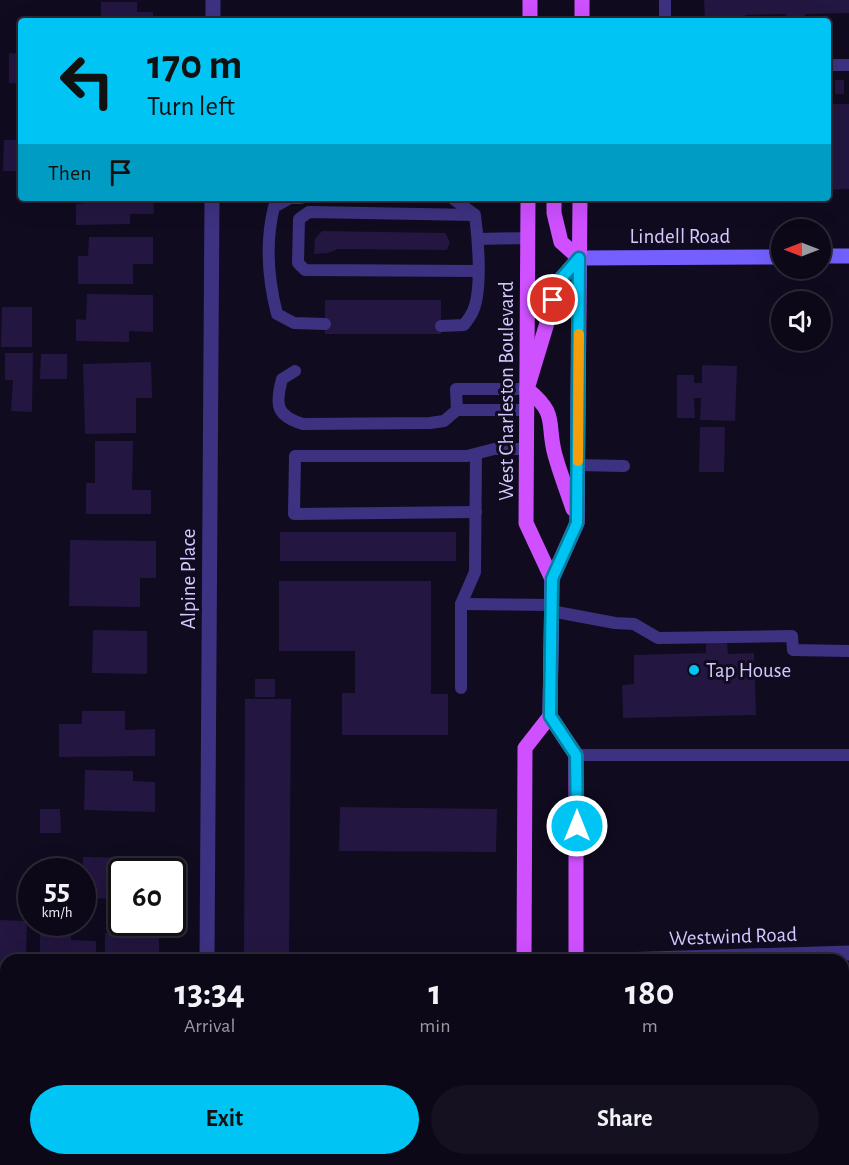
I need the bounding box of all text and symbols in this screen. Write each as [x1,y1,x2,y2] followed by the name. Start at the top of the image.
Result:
[48,42,126,120] icon: left
[147,44,242,86] text: 170 m
[147,93,235,120] text: Turn left
[104,156,137,189] icon: arrive
[48,162,92,184] text: Then
[771,219,831,279] north arrow
[771,219,831,351] map controls
[630,226,731,247] street label: Lindell Road
[527,274,578,325] pin
[496,281,517,501] street label: West Charleston Boulevard
[536,283,569,316] icon: arrive
[771,291,831,351] button: sound
[178,529,199,629] street label: Alpine Place
[706,660,791,681] place label: Tap House
[687,663,701,677] marker: Tap House
[545,794,609,858] position arrow
[108,858,186,936] speed limit sign: 60
[44,875,70,905] text: 55
[42,905,72,920] text: km/h
[669,924,798,949] street label: Westwind Road
[175,975,245,1011] text: 13:34
[428,975,441,1011] text: 1
[625,975,675,1011] text: 180
[184,1016,235,1036] text: Arrival
[419,1016,451,1036] text: min
[642,1016,658,1036] text: m
[30,1085,419,1154] button: Exit
[431,1085,819,1154] button: Share

